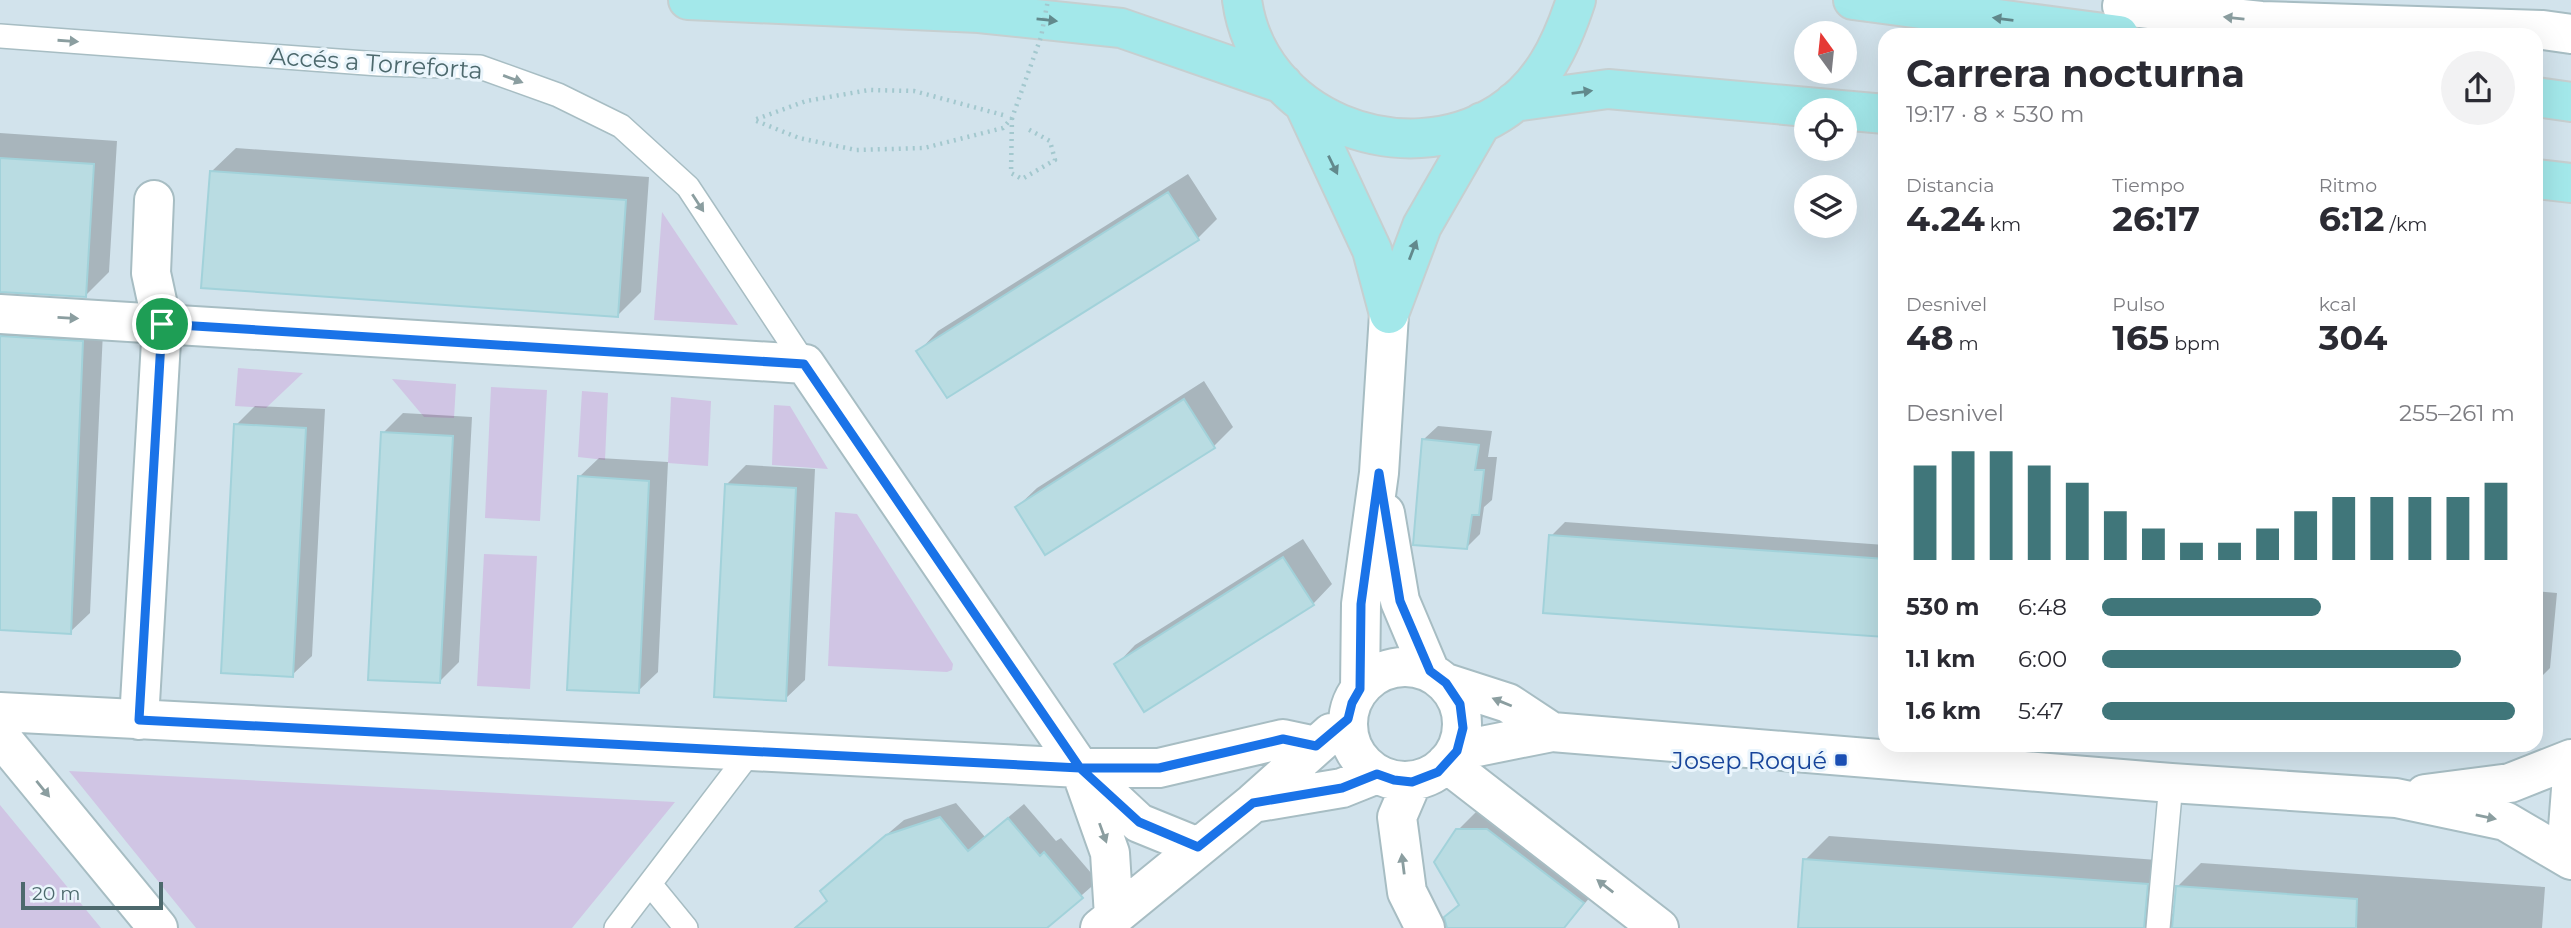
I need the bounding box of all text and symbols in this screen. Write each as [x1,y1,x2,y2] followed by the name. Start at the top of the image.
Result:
[2223,13,2245,24] one-way arrow
[1992,14,2014,25] one-way arrow
[1036,15,1058,26] one-way arrow
[1794,21,1857,84] north arrow
[1794,21,1857,238] map controls
[57,35,79,46] one-way arrow
[268,41,484,85] street label: Accés a Torreforta
[1906,50,2245,97] text: Carrera nocturna
[2441,51,2515,125] button: share
[503,74,524,85] one-way arrow
[1571,86,1593,97] one-way arrow
[1794,98,1857,161] button: locate
[1906,100,2084,128] text: 19:17 · 8 × 530 m
[1328,155,1339,175] one-way arrow
[1906,174,1994,197] text: Distancia
[2112,174,2185,197] text: Tiempo
[2319,174,2377,197] text: Ritmo
[1794,175,1857,238] button: layers
[692,193,705,213] one-way arrow
[1906,197,1985,240] text: 4.24
[2112,197,2200,240] text: 26:17
[2319,197,2385,240] text: 6:12
[1985,213,2021,236] text: km
[2385,213,2427,236] text: /km
[1408,240,1419,261] one-way arrow
[1906,293,1987,316] text: Desnivel
[2112,293,2165,316] text: Pulso
[2319,293,2357,316] text: kcal
[132,294,192,354] pin
[143,305,181,343] icon: arrive
[57,313,79,324] one-way arrow
[1906,316,1954,359] text: 48
[2112,316,2169,359] text: 165
[2319,316,2387,359] text: 304
[1954,332,1979,355] text: m
[2169,332,2220,355] text: bpm
[1906,399,2004,427] text: Desnivel
[2399,399,2515,427] text: 255–261 m
[1906,593,1979,621] text: 530 m
[2018,593,2067,621] text: 6:48
[1906,645,1975,673] text: 1.1 km
[2018,645,2067,673] text: 6:00
[1491,696,1512,707] one-way arrow
[1906,697,1981,725] text: 1.6 km
[2018,697,2064,725] text: 5:47
[1671,746,1827,775] place label: Josep Roqué
[1833,752,1849,768] marker: Josep Roqué
[36,779,51,797] one-way arrow
[2475,811,2497,822] one-way arrow
[1098,822,1109,843] one-way arrow
[1398,853,1409,875] one-way arrow
[21,879,163,911] scale bar
[1596,880,1614,894] one-way arrow
[32,882,80,905] text: 20 m

